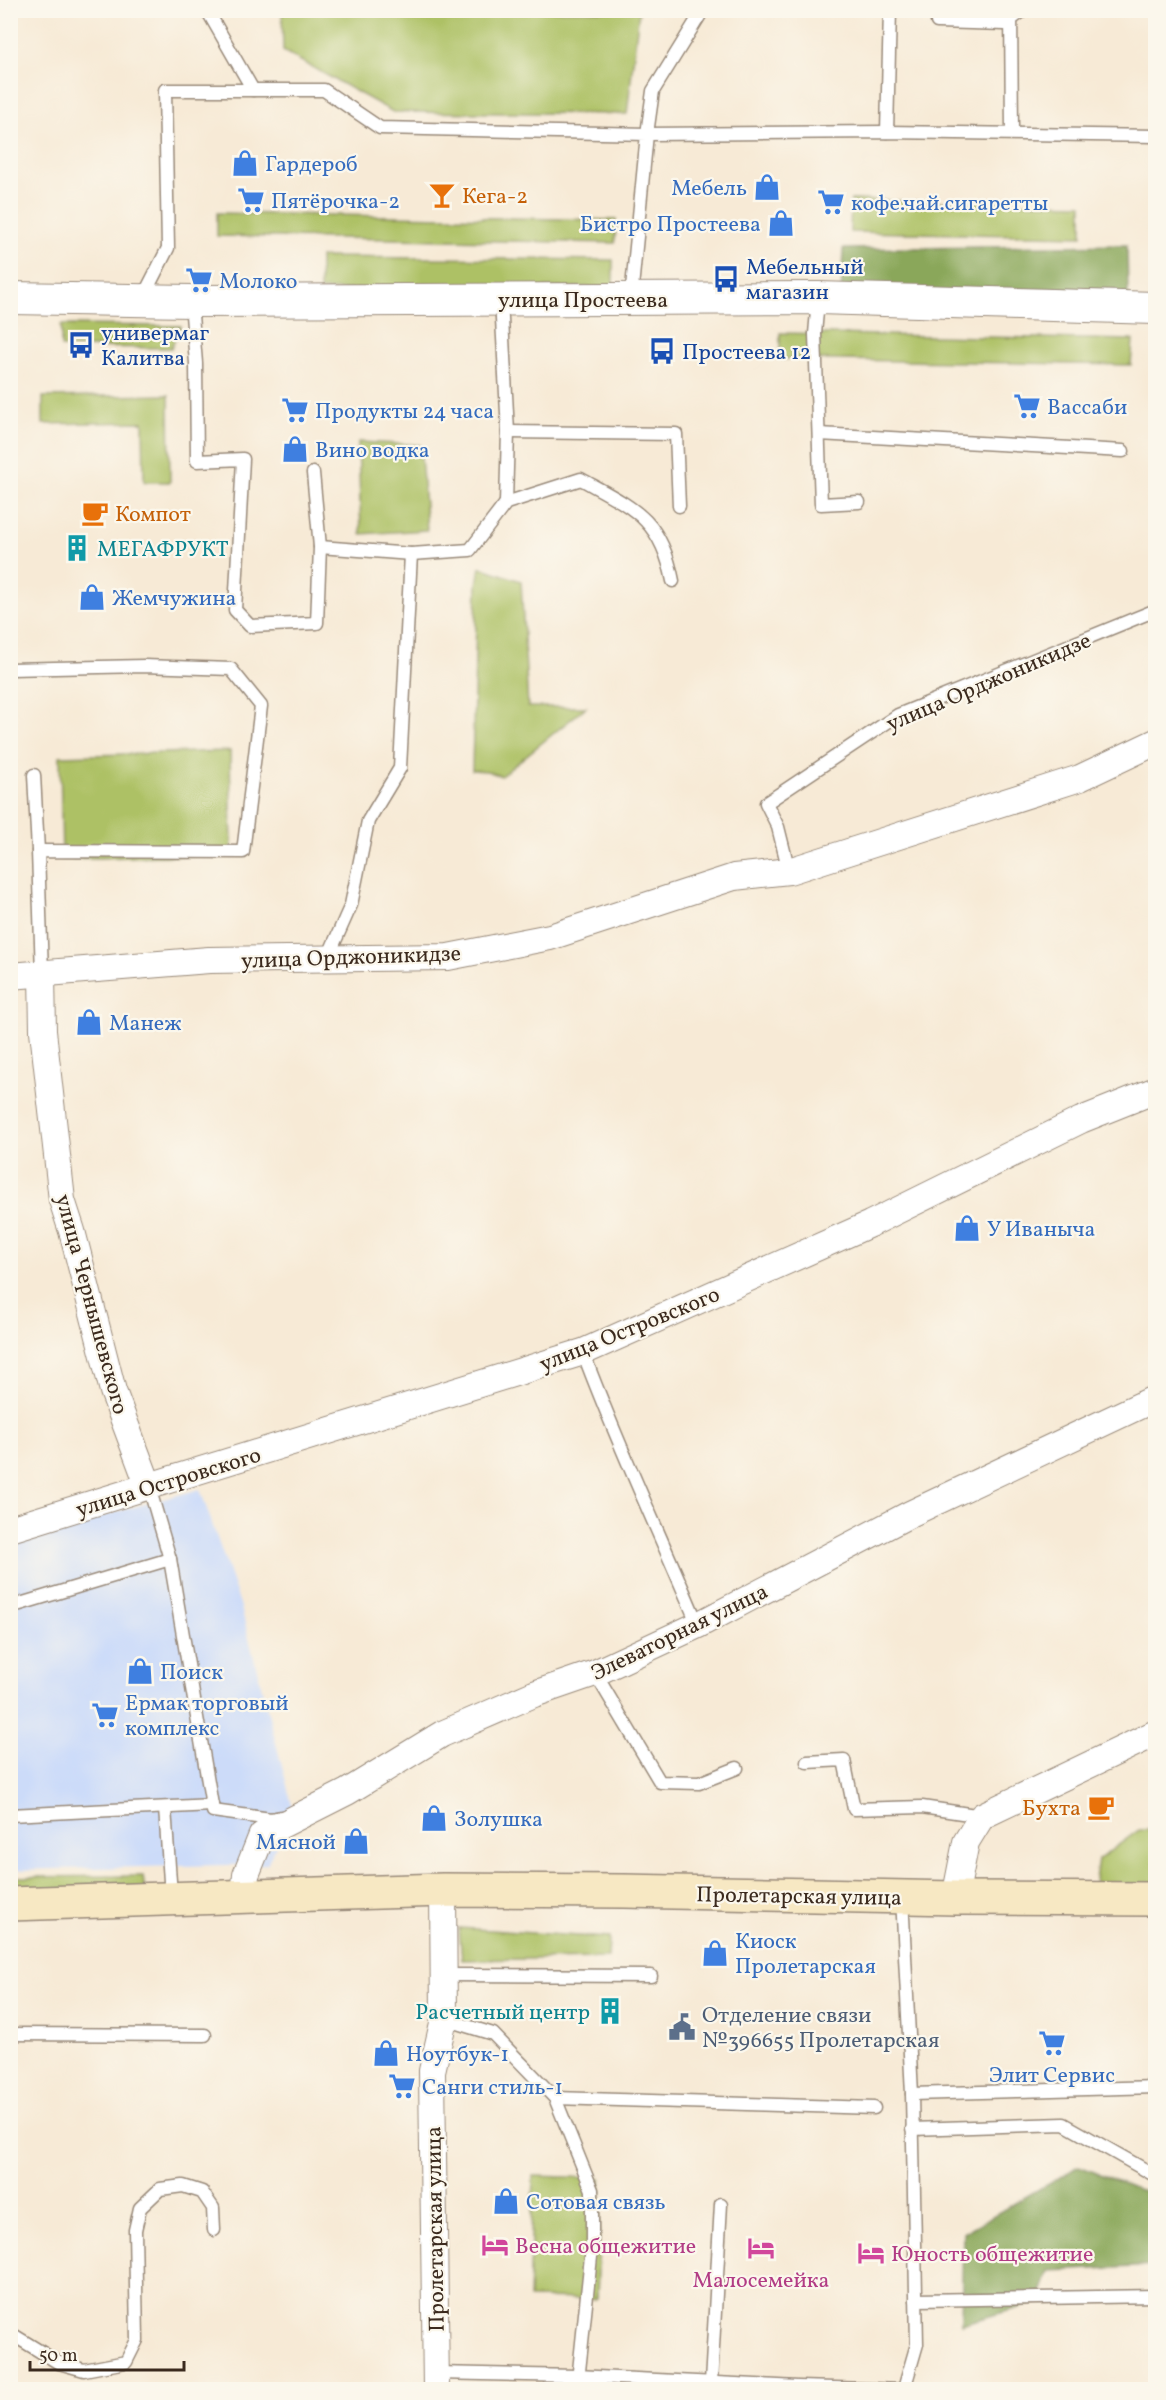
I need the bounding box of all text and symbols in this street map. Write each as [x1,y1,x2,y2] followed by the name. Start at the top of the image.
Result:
[230,148,260,178] shop icon: Гардероб
[265,150,358,181] place label: Гардероб
[752,172,782,202] shop icon: Мебель
[671,174,747,205] place label: Мебель
[427,180,457,210] bar icon: Кега-2
[462,182,528,213] place label: Кега-2
[236,185,266,215] supermarket icon: Пятёрочка-2
[271,187,400,218] place label: Пятёрочка-2
[816,187,846,217] supermarket icon: кофе.чай.сигаретты
[851,189,1048,220] place label: кофе.чай.сигаретты
[766,208,796,238] shop icon: Бистро Простеева
[580,210,761,241] place label: Бистро Простеева
[746,253,864,309] place label: Мебельный магазин
[711,264,741,294] bus stop icon: Мебельный магазин
[184,265,214,295] supermarket icon: Молоко
[219,267,298,298] place label: Молоко
[498,286,668,317] street label: улица Простеева
[101,319,210,375] place label: универмаг Калитва
[66,330,96,360] bus stop icon: универмаг Калитва
[647,336,677,366] bus stop icon: Простеева 12
[682,338,811,369] place label: Простеева 12
[1012,391,1042,421] supermarket icon: Вассаби
[1047,393,1127,424] place label: Вассаби
[280,395,310,425] supermarket icon: Продукты 24 часа
[315,397,494,428] place label: Продукты 24 часа
[280,434,310,464] shop icon: Вино водка
[315,436,430,467] place label: Вино водка
[80,498,110,528] cafe icon: Компот
[115,500,191,531] place label: Компот
[62,533,92,563] building icon: МЕГАФРУКТ
[97,535,229,566] place label: МЕГАФРУКТ
[77,582,107,612] shop icon: Жемчужина
[112,584,237,615] place label: Жемчужина
[882,626,1096,741] street label: улица Орджоникидзе
[241,939,462,978] street label: улица Орджоникидзе
[74,1007,104,1037] shop icon: Манеж
[109,1009,182,1040] place label: Манеж
[46,1191,135,1418] street label: улица Чернышевского
[952,1213,982,1243] shop icon: У Иваныча
[987,1215,1095,1246] place label: У Иваныча
[535,1280,725,1381] street label: улица Островского
[72,1440,265,1526] street label: улица Островского
[586,1577,774,1690] street label: Элеваторная улица
[125,1656,155,1686] shop icon: Поиск
[160,1658,223,1689] place label: Поиск
[125,1689,289,1745] place label: Ермак торговый комплекс
[90,1700,120,1730] supermarket icon: Ермак торговый комплекс
[1086,1792,1116,1822] cafe icon: Бухта
[1022,1794,1081,1825] place label: Бухта
[419,1803,449,1833] shop icon: Золушка
[454,1805,543,1836] place label: Золушка
[341,1826,371,1856] shop icon: Мясной
[256,1828,336,1859] place label: Мясной
[696,1880,902,1915] street label: Пролетарская улица
[735,1927,876,1983] place label: Киоск Пролетарская
[700,1938,730,1968] shop icon: Киоск Пролетарская
[595,1996,625,2026] building icon: Расчетный центр
[415,1998,590,2029] place label: Расчетный центр
[702,2001,940,2057] place label: Отделение связи №396655 Пролетарская
[667,2012,697,2042] public building icon: Отделение связи №396655 Пролетарская
[1037,2028,1067,2058] supermarket icon: Элит Сервис
[371,2038,401,2068] shop icon: Ноутбук-1
[406,2040,509,2071] place label: Ноутбук-1
[989,2061,1115,2092] place label: Элит Сервис
[387,2071,417,2101] supermarket icon: Санги стиль-1
[422,2073,563,2104] place label: Санги стиль-1
[419,2126,454,2332] street label: Пролетарская улица
[491,2186,521,2216] shop icon: Сотовая связь
[526,2188,666,2219] place label: Сотовая связь
[480,2230,510,2260] hotel icon: Весна общежитие
[515,2232,696,2263] place label: Весна общежитие
[746,2233,776,2263] hotel icon: Малосемейка
[856,2238,886,2268] hotel icon: Юность общежитие
[891,2240,1093,2271] place label: Юность общежитие
[693,2266,830,2297] place label: Малосемейка
[30,2334,184,2372] scale bar
[39,2344,78,2369] text: 50 m

